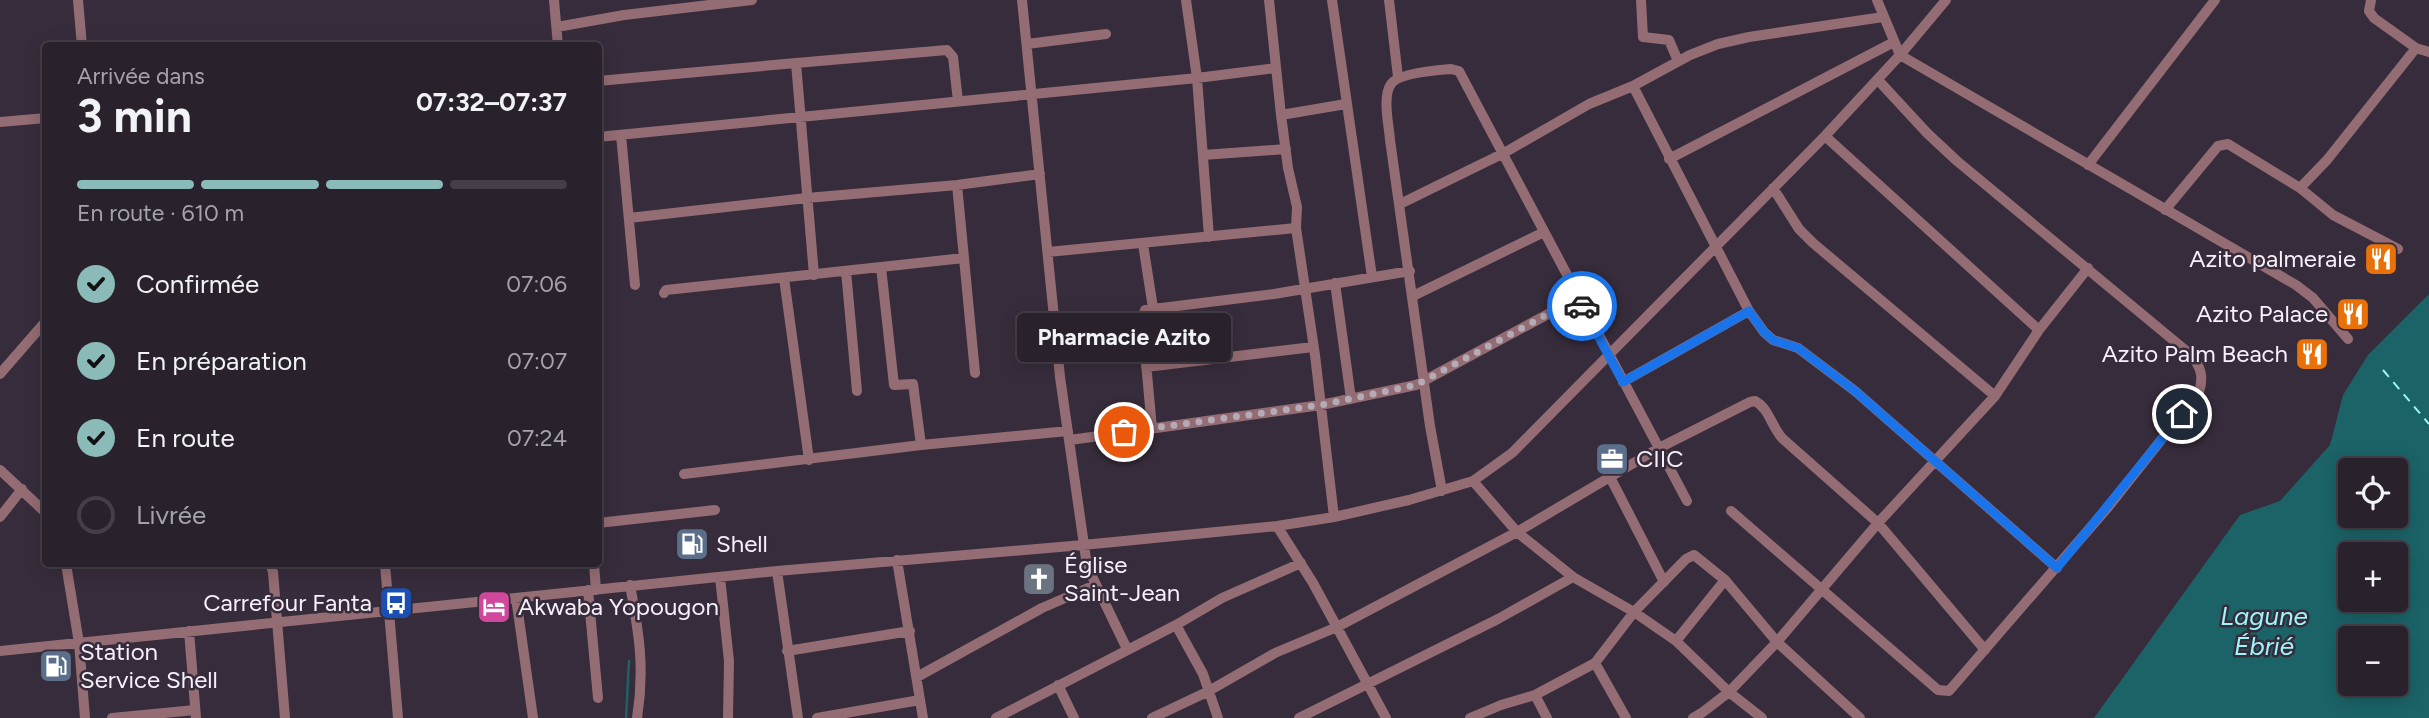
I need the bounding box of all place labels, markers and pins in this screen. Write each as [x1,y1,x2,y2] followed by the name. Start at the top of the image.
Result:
[2362,240,2400,278] restaurant icon: Azito palmeraie
[2189,244,2356,273] place label: Azito palmeraie
[2334,295,2372,333] restaurant icon: Azito Palace
[2196,299,2328,328] place label: Azito Palace
[1017,313,1231,362] callout: Pharmacie Azito
[2293,335,2331,373] restaurant icon: Azito Palm Beach
[2102,339,2288,368] place label: Azito Palm Beach
[2152,384,2212,444] pin
[1094,402,1154,462] pin
[1593,440,1631,478] office icon: CIIC
[1636,444,1684,473] place label: CIIC
[673,525,711,563] fuel station icon: Shell
[716,529,768,558] place label: Shell
[1064,550,1180,607] place label: Église Saint-Jean
[1020,560,1058,598] church icon: Église Saint-Jean
[377,584,415,622] bus stop icon: Carrefour Fanta
[203,588,372,617] place label: Carrefour Fanta
[475,588,513,626] hotel icon: Akwaba Yopougon
[518,592,719,621] place label: Akwaba Yopougon
[80,637,218,694] place label: Station Service Shell
[37,647,75,685] fuel station icon: Station Service Shell

